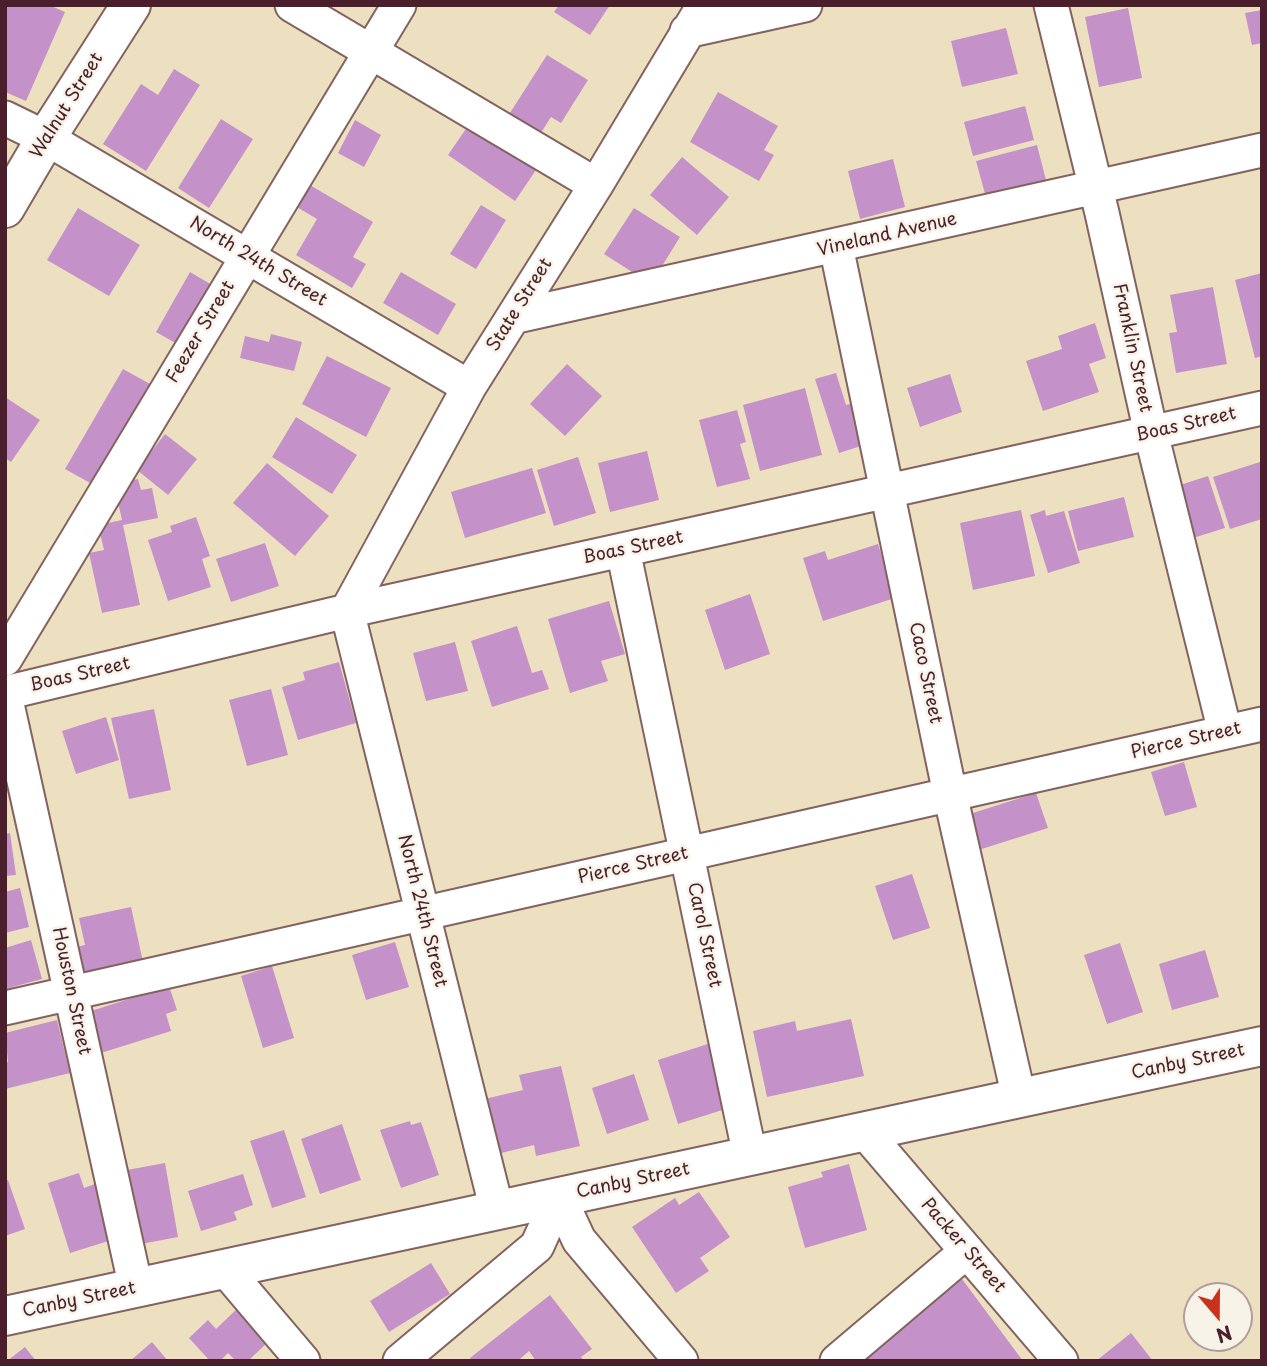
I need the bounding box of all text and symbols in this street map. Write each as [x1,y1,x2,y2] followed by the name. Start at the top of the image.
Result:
[26,49,108,163] street label: Walnut Street
[815,208,959,262] street label: Vineland Avenue
[185,212,331,312] street label: North 24th Street
[483,254,557,356] street label: State Street
[162,277,240,387] street label: Feezer Street
[1108,282,1156,414] street label: Franklin Street
[1134,403,1238,447] street label: Boas Street
[581,527,685,569] street label: Boas Street
[904,620,946,726] street label: Caco Street
[28,653,132,697] street label: Boas Street
[1129,718,1243,764] street label: Pierce Street
[393,833,451,989] street label: North 24th Street
[576,843,690,889] street label: Pierce Street
[682,880,726,990] street label: Carol Street
[47,925,95,1057] street label: Houston Street
[1129,1039,1247,1085] street label: Canby Street
[574,1158,692,1204] street label: Canby Street
[916,1194,1010,1298] street label: Packer Street
[20,1277,138,1323] street label: Canby Street
[1183,1282,1253,1352] north arrow
[1213,1319,1236,1351] text: N

